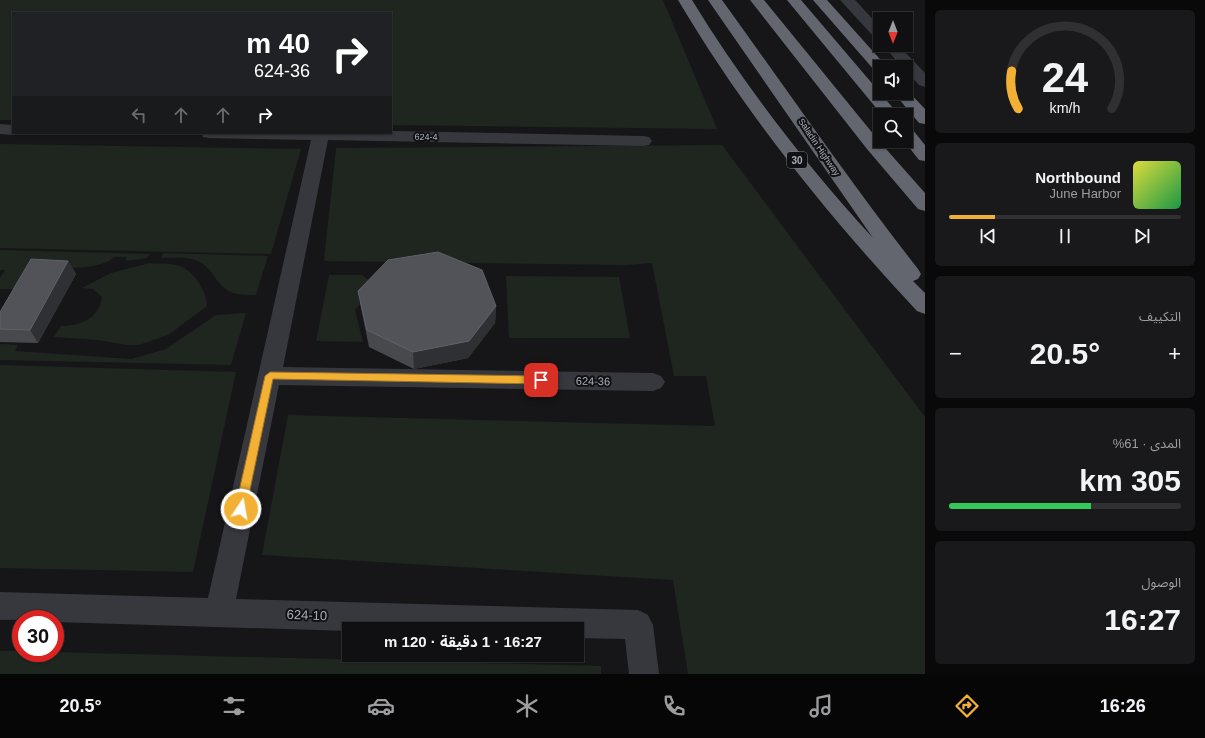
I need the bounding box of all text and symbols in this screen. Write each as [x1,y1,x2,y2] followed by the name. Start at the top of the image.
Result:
[873,12,913,52] north arrow
[873,12,913,148] map controls
[246,28,310,59] text: 40 m
[324,28,376,80] icon: right
[1042,54,1088,101] text: 24
[873,60,913,100] button: sound
[254,61,310,81] text: 624-36
[1050,100,1081,116] text: km/h
[128,104,150,126] icon: left
[170,104,192,126] icon: ahead
[212,104,234,126] icon: ahead
[254,104,276,126] icon: right
[873,108,913,148] button: search
[796,116,842,178] street label: Saladin Highway
[414,132,438,142] street label: 624-4
[787,152,807,168] road number: 30
[1035,169,1121,186] text: Northbound
[1049,186,1121,201] text: June Harbor
[977,225,999,247] icon: previous
[1054,225,1076,247] icon: pause
[1131,225,1153,247] icon: next
[1139,309,1181,324] text: التكييف
[1030,337,1100,370] text: 20.5°
[949,341,962,366] text: −
[1168,341,1181,366] text: +
[524,363,558,397] pin
[530,369,552,391] icon: arrive
[576,375,610,387] street label: 624-36
[1113,436,1181,451] text: المدى · 61%
[1079,464,1181,497] text: 305 km
[220,488,262,530] position arrow
[1141,575,1181,590] text: الوصول
[1104,603,1181,636] text: 16:27
[287,607,327,623] street label: 624-10
[12,610,64,662] speed limit sign: 30
[384,633,542,650] text: 16:27 · 1 دقيقة · 120 m
[220,692,248,720] icon: filters
[367,692,395,720] icon: car
[513,692,541,720] icon: climate
[660,692,688,720] icon: phone
[807,692,835,720] icon: music
[953,692,981,720] icon: directions
[59,696,102,716] text: 20.5°
[1100,696,1146,716] text: 16:26

